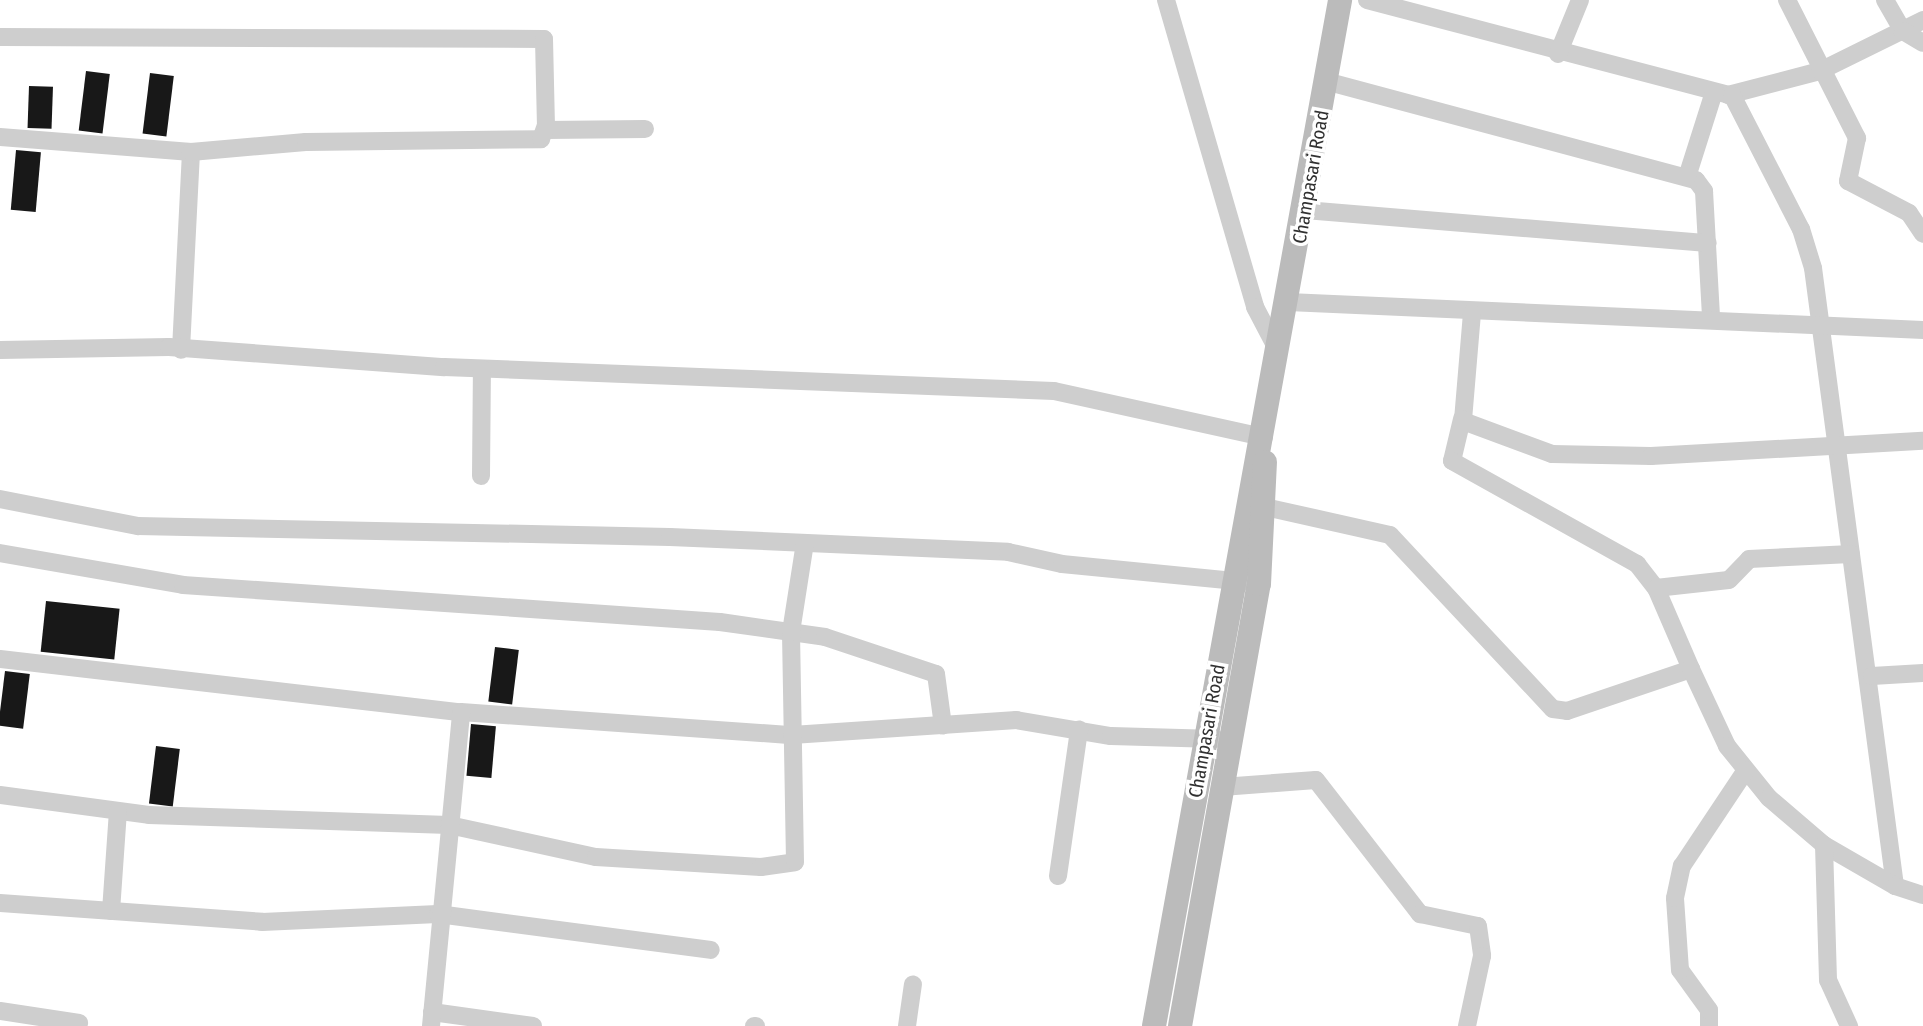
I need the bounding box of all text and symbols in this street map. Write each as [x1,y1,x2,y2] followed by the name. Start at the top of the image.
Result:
[1288,109,1334,245] street label: Champasari Road
[1184,663,1230,799] street label: Champasari Road

